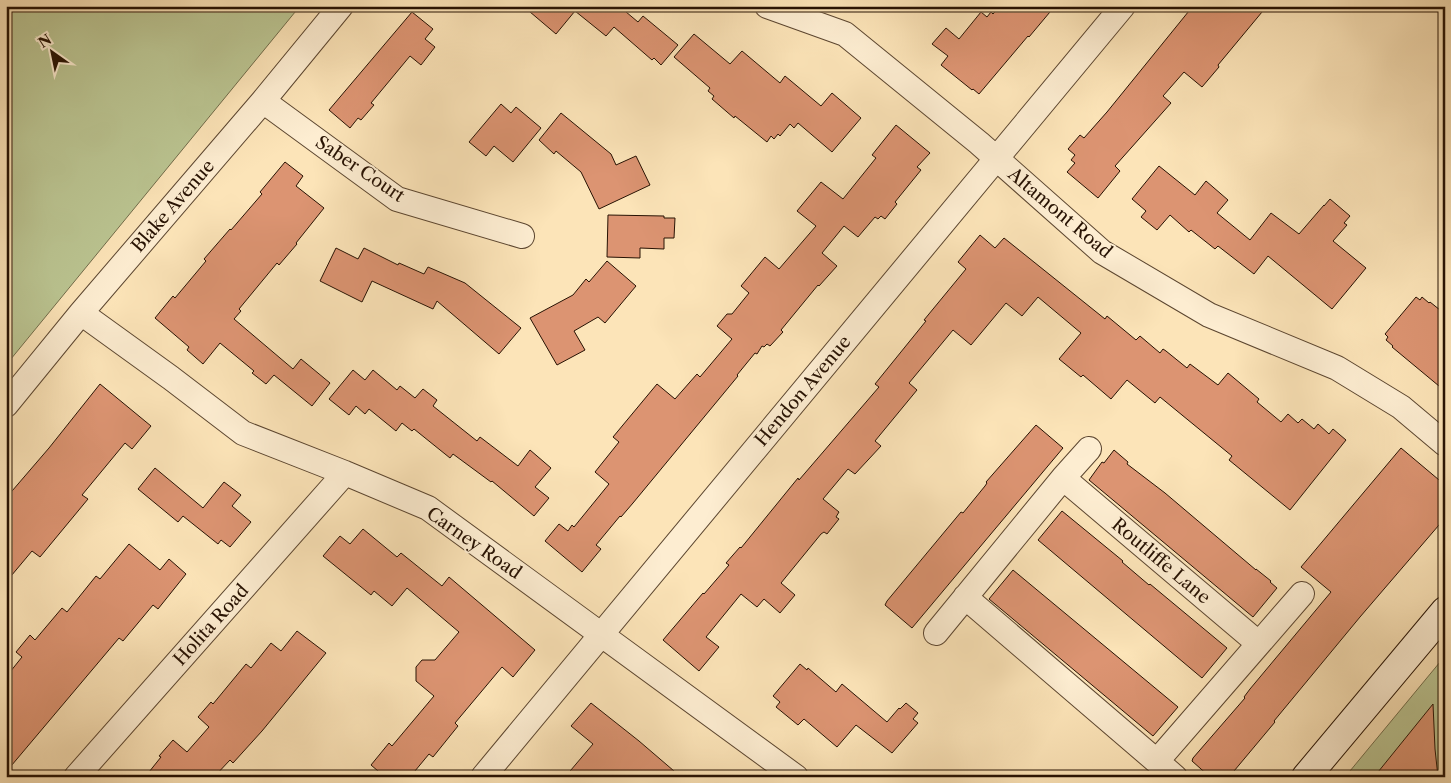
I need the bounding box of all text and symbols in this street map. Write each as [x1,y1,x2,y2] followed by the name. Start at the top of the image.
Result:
[28,28,78,78] north arrow
[35,30,55,52] text: N
[311,131,409,207] street label: Saber Court
[127,155,219,257] street label: Blake Avenue
[1003,162,1117,263] street label: Altamont Road
[750,331,856,451] street label: Hendon Avenue
[422,502,526,584] street label: Carney Road
[1107,513,1215,609] street label: Routliffe Lane
[169,580,253,670] street label: Holita Road

